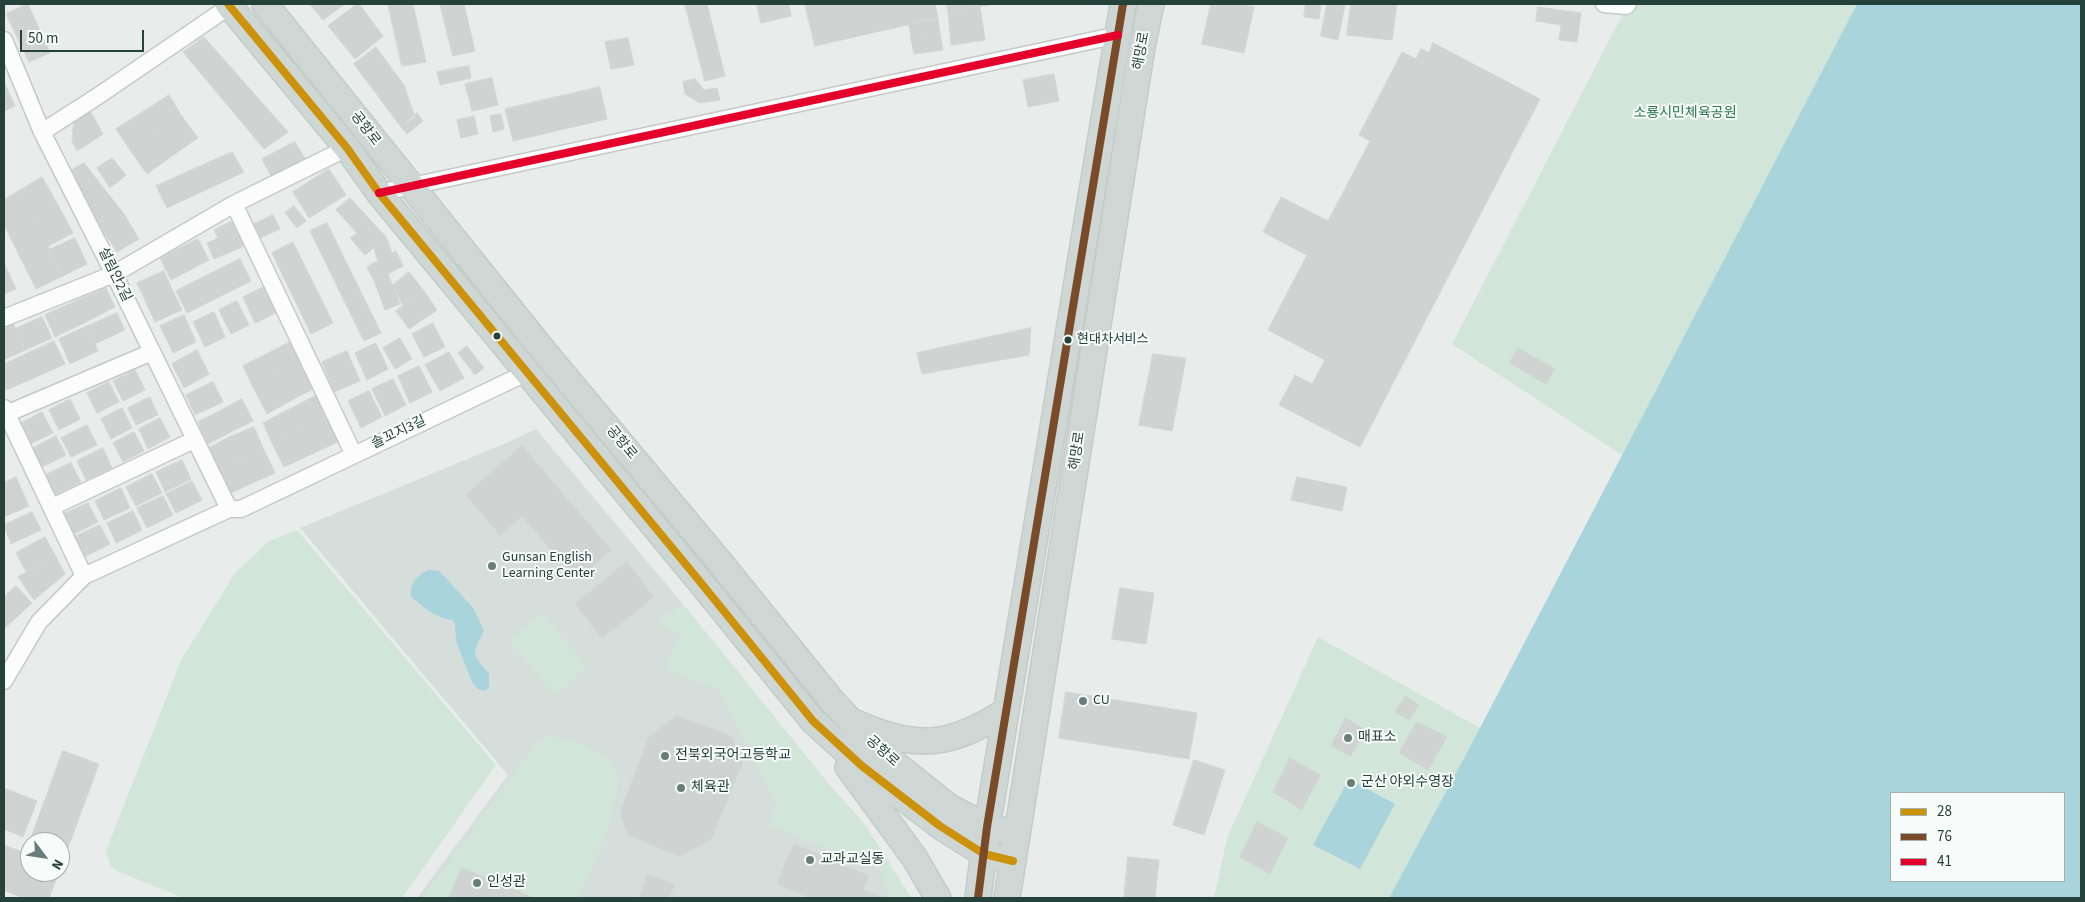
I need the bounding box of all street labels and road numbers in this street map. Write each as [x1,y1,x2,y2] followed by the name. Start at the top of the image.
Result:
[1130,31,1154,71] street label: 해망로
[346,109,384,149] street label: 공항로
[94,245,134,305] street label: 설림안2길
[369,413,429,453] street label: 솔꼬지3길
[602,423,640,463] street label: 공항로
[1067,431,1089,471] street label: 해망로
[862,733,902,771] street label: 공항로

